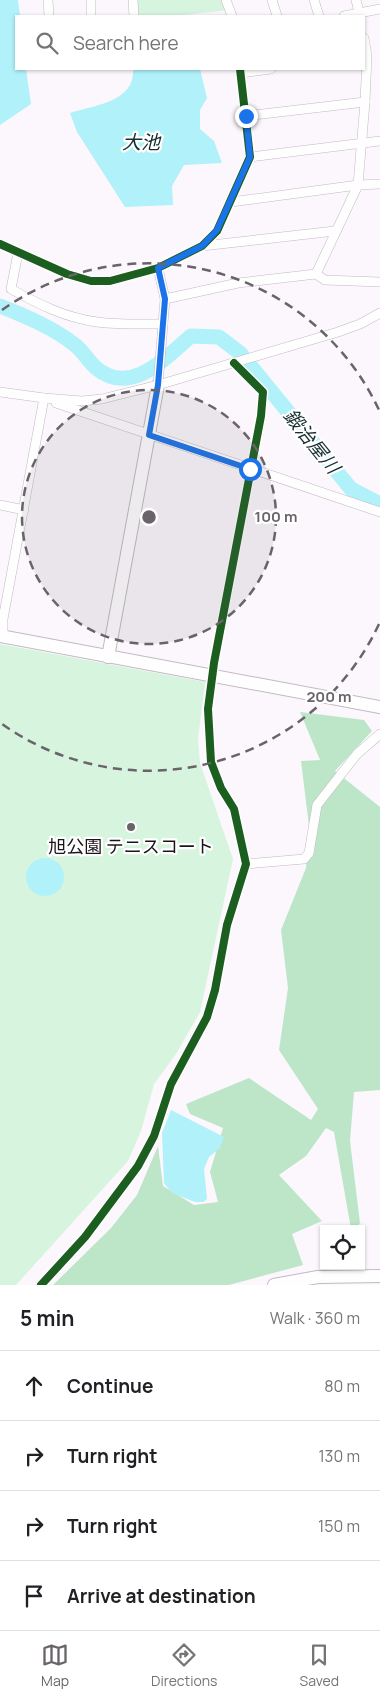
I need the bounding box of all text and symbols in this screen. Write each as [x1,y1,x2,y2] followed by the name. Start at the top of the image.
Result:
[15,15,365,70] search box
[33,29,61,57] icon: search
[73,30,179,56] text: Search here
[235,105,258,128] route end
[122,129,162,155] water label: 大池
[278,403,347,480] water label: 鍛治屋川
[239,458,262,481] route start
[255,506,297,527] text: 100 m
[140,508,158,526] centre of rings
[306,686,352,707] text: 200 m
[125,821,137,833] marker: 旭公園 テニスコート
[48,834,214,858] place label: 旭公園 テニスコート
[320,1225,365,1270] map controls
[320,1225,365,1270] button: locate
[20,1304,74,1332] text: 5 min
[270,1307,360,1329] text: Walk · 360 m
[20,1372,48,1400] icon: ahead
[67,1373,153,1399] text: Continue
[324,1375,360,1397] text: 80 m
[20,1442,48,1470] icon: right
[67,1443,157,1469] text: Turn right
[318,1445,360,1467] text: 130 m
[20,1512,48,1540] icon: right
[67,1513,157,1539] text: Turn right
[318,1515,360,1537] text: 150 m
[20,1582,48,1610] icon: arrive
[67,1583,256,1609] text: Arrive at destination
[41,1641,69,1690] tab: Map
[151,1641,217,1690] tab: Directions
[300,1641,339,1690] tab: Saved

